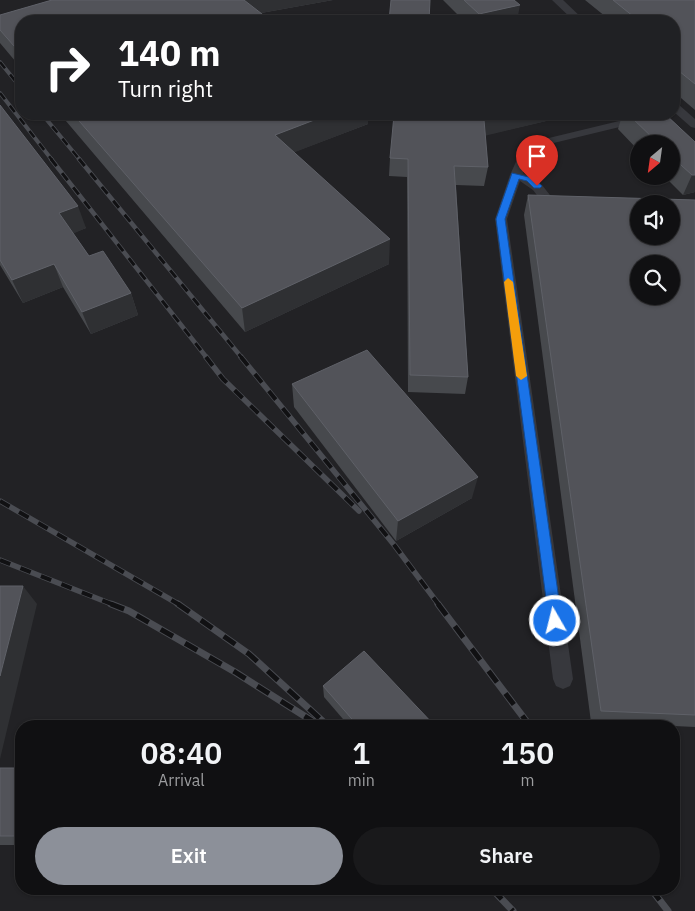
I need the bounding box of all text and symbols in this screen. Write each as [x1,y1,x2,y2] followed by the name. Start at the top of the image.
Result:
[118,30,221,76] text: 140 m
[35,35,100,100] icon: right
[118,74,213,103] text: Turn right
[516,135,558,186] pin
[630,135,680,185] north arrow
[630,135,680,305] map controls
[523,142,551,170] icon: arrive
[630,195,680,245] button: sound
[630,255,680,305] button: search
[528,594,580,646] position arrow
[141,733,222,772] text: 08:40
[352,733,370,772] text: 1
[500,733,554,772] text: 150
[158,770,205,790] text: Arrival
[348,770,375,790] text: min
[520,770,534,790] text: m
[35,827,343,885] button: Exit
[353,827,660,885] button: Share

